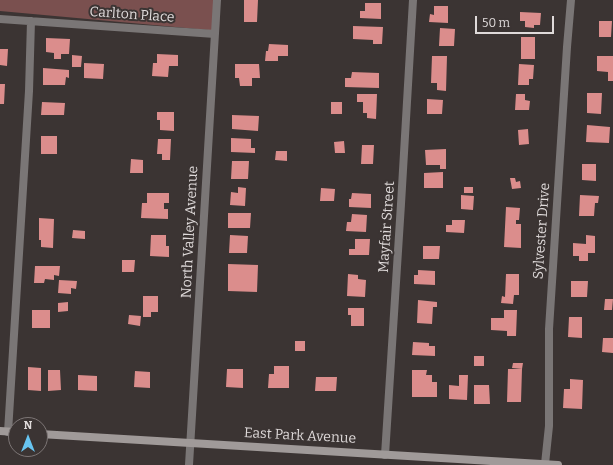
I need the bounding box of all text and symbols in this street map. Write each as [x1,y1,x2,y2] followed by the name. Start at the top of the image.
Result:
[89,4,175,26] street label: Carlton Place
[477,8,556,34] scale bar
[482,16,510,30] text: 50 m
[178,165,202,299] street label: North Valley Avenue
[375,181,399,273] street label: Mayfair Street
[530,182,554,280] street label: Sylvester Drive
[8,417,48,457] north arrow
[24,419,32,432] text: N
[244,425,356,447] street label: East Park Avenue

